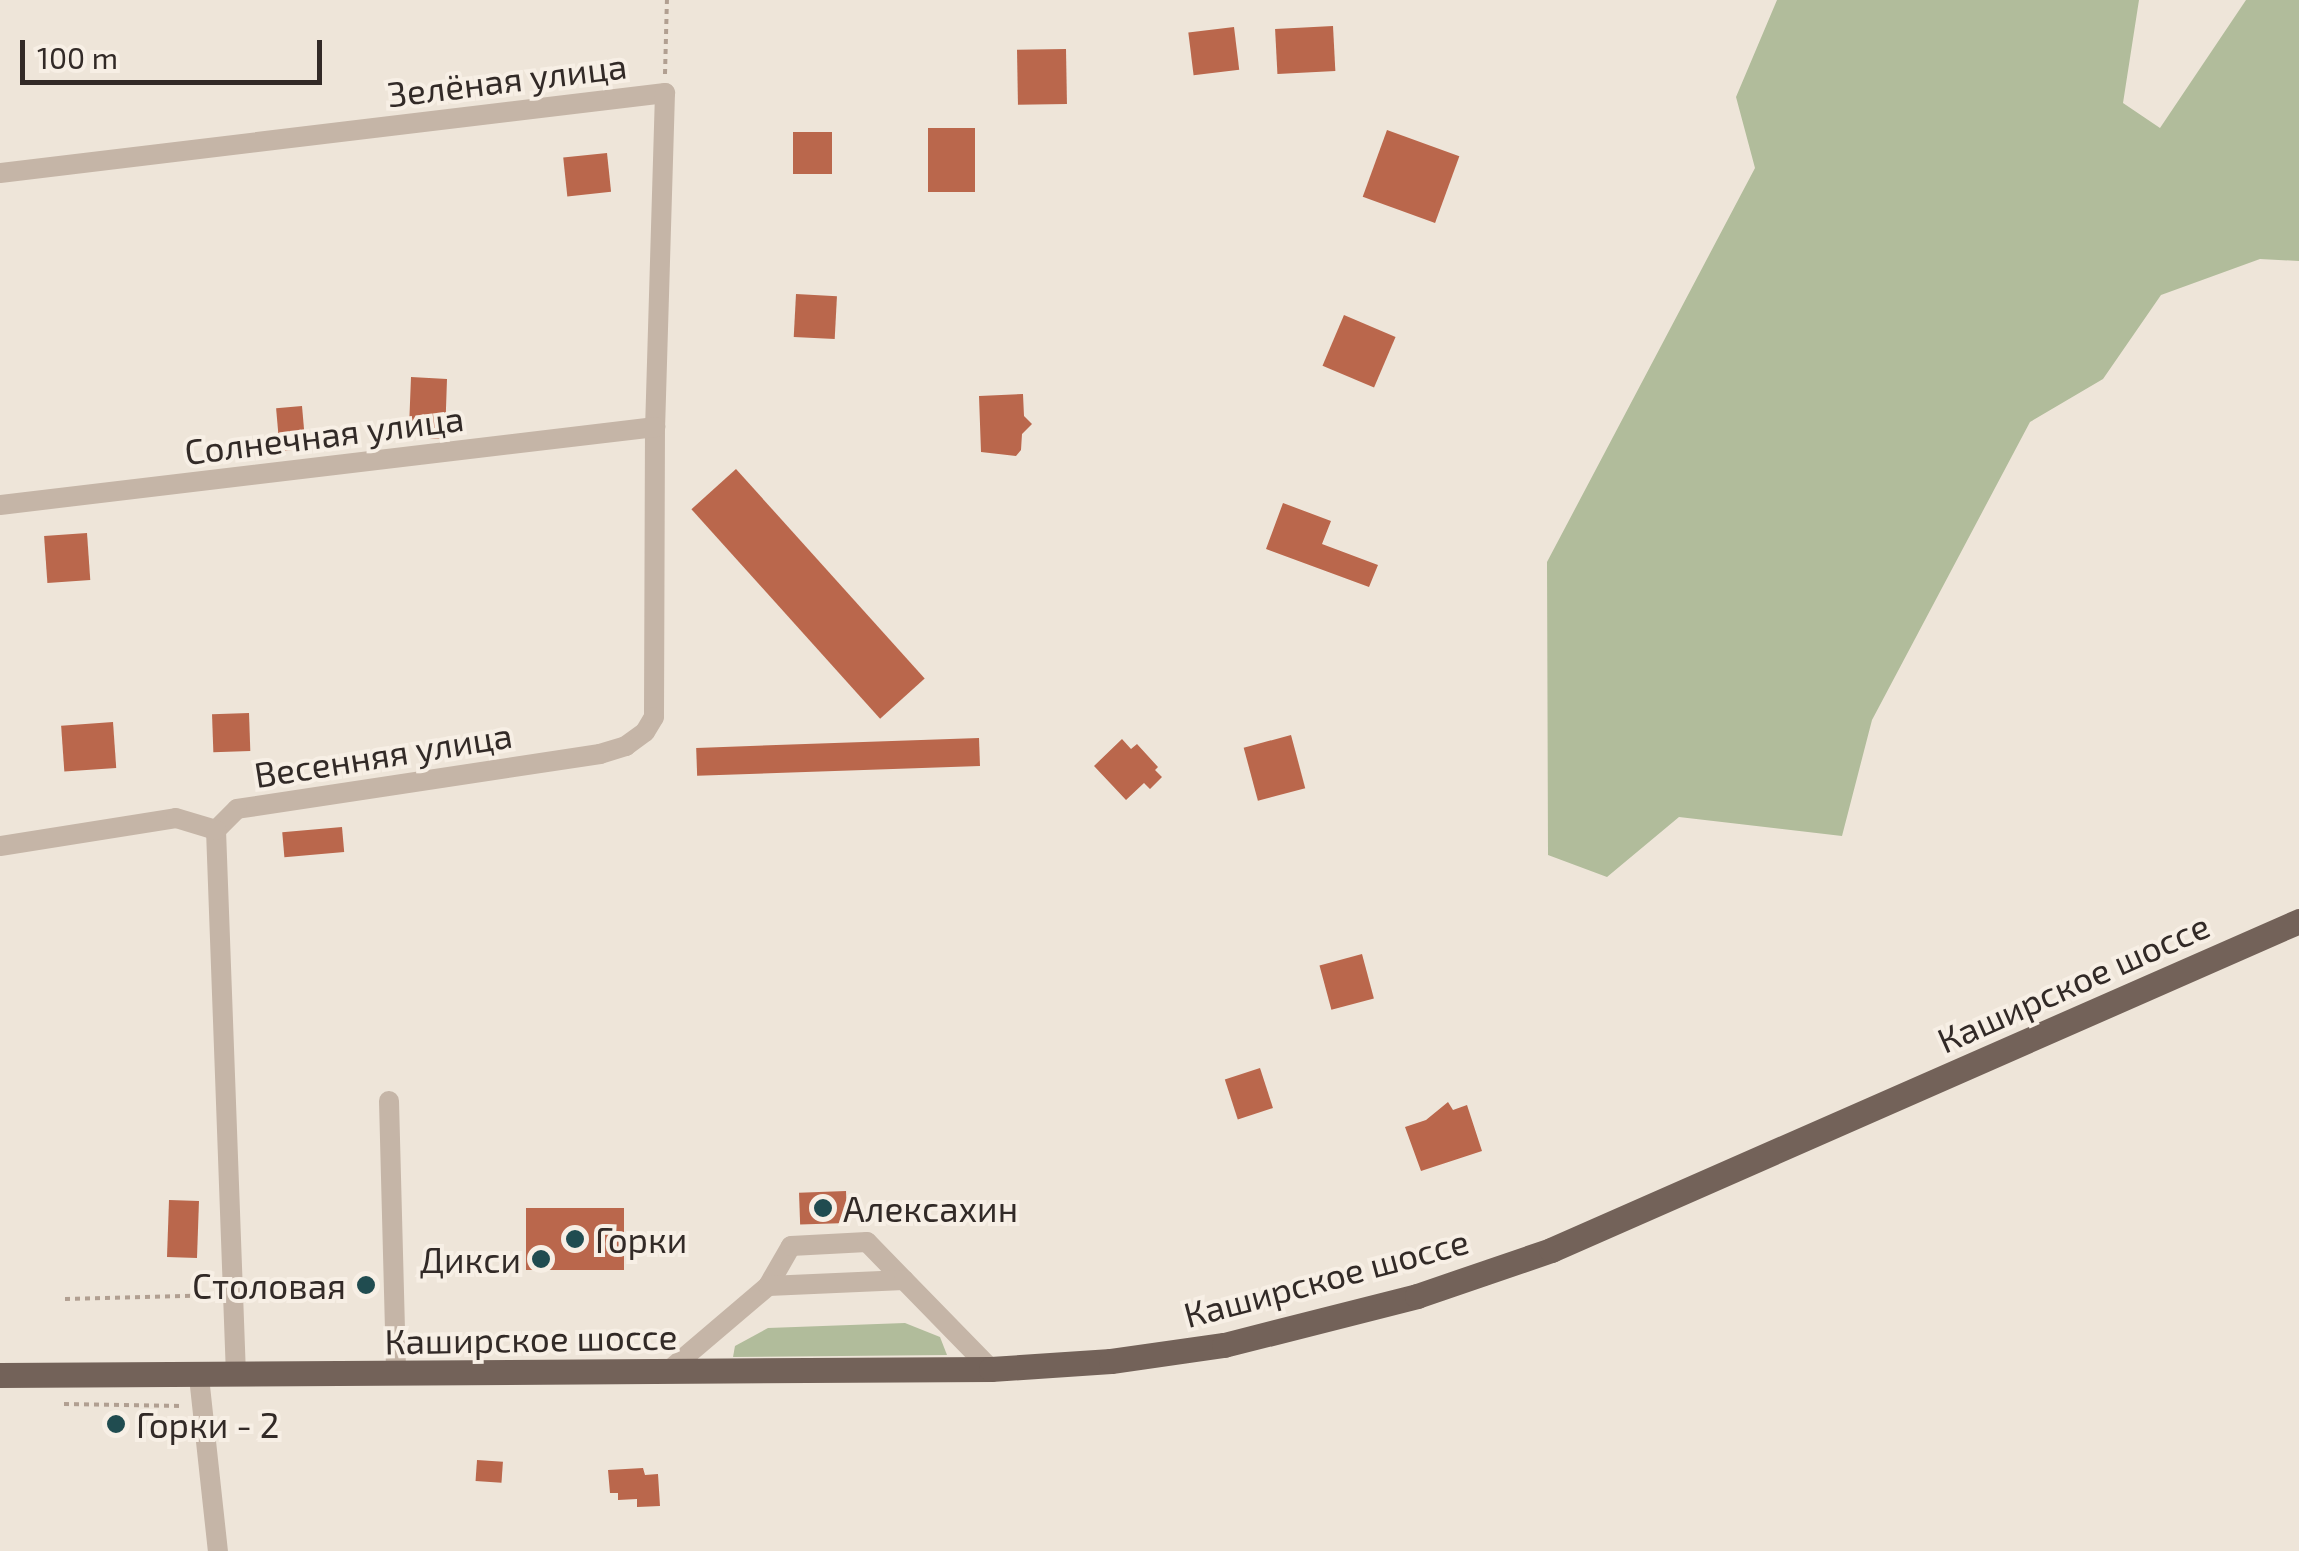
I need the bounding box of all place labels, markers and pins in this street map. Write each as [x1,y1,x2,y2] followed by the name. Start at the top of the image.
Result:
[843,1187,1018,1229] place label: Алексахин
[812,1197,834,1219] marker: Алексахин
[595,1218,687,1260] place label: Горки
[564,1228,586,1250] marker: Горки
[420,1238,521,1280] place label: Дикси
[530,1248,552,1270] marker: Дикси
[192,1264,346,1306] place label: Столовая
[355,1274,377,1296] marker: Столовая
[136,1403,279,1445] place label: Горки - 2
[105,1413,127,1435] marker: Горки - 2

